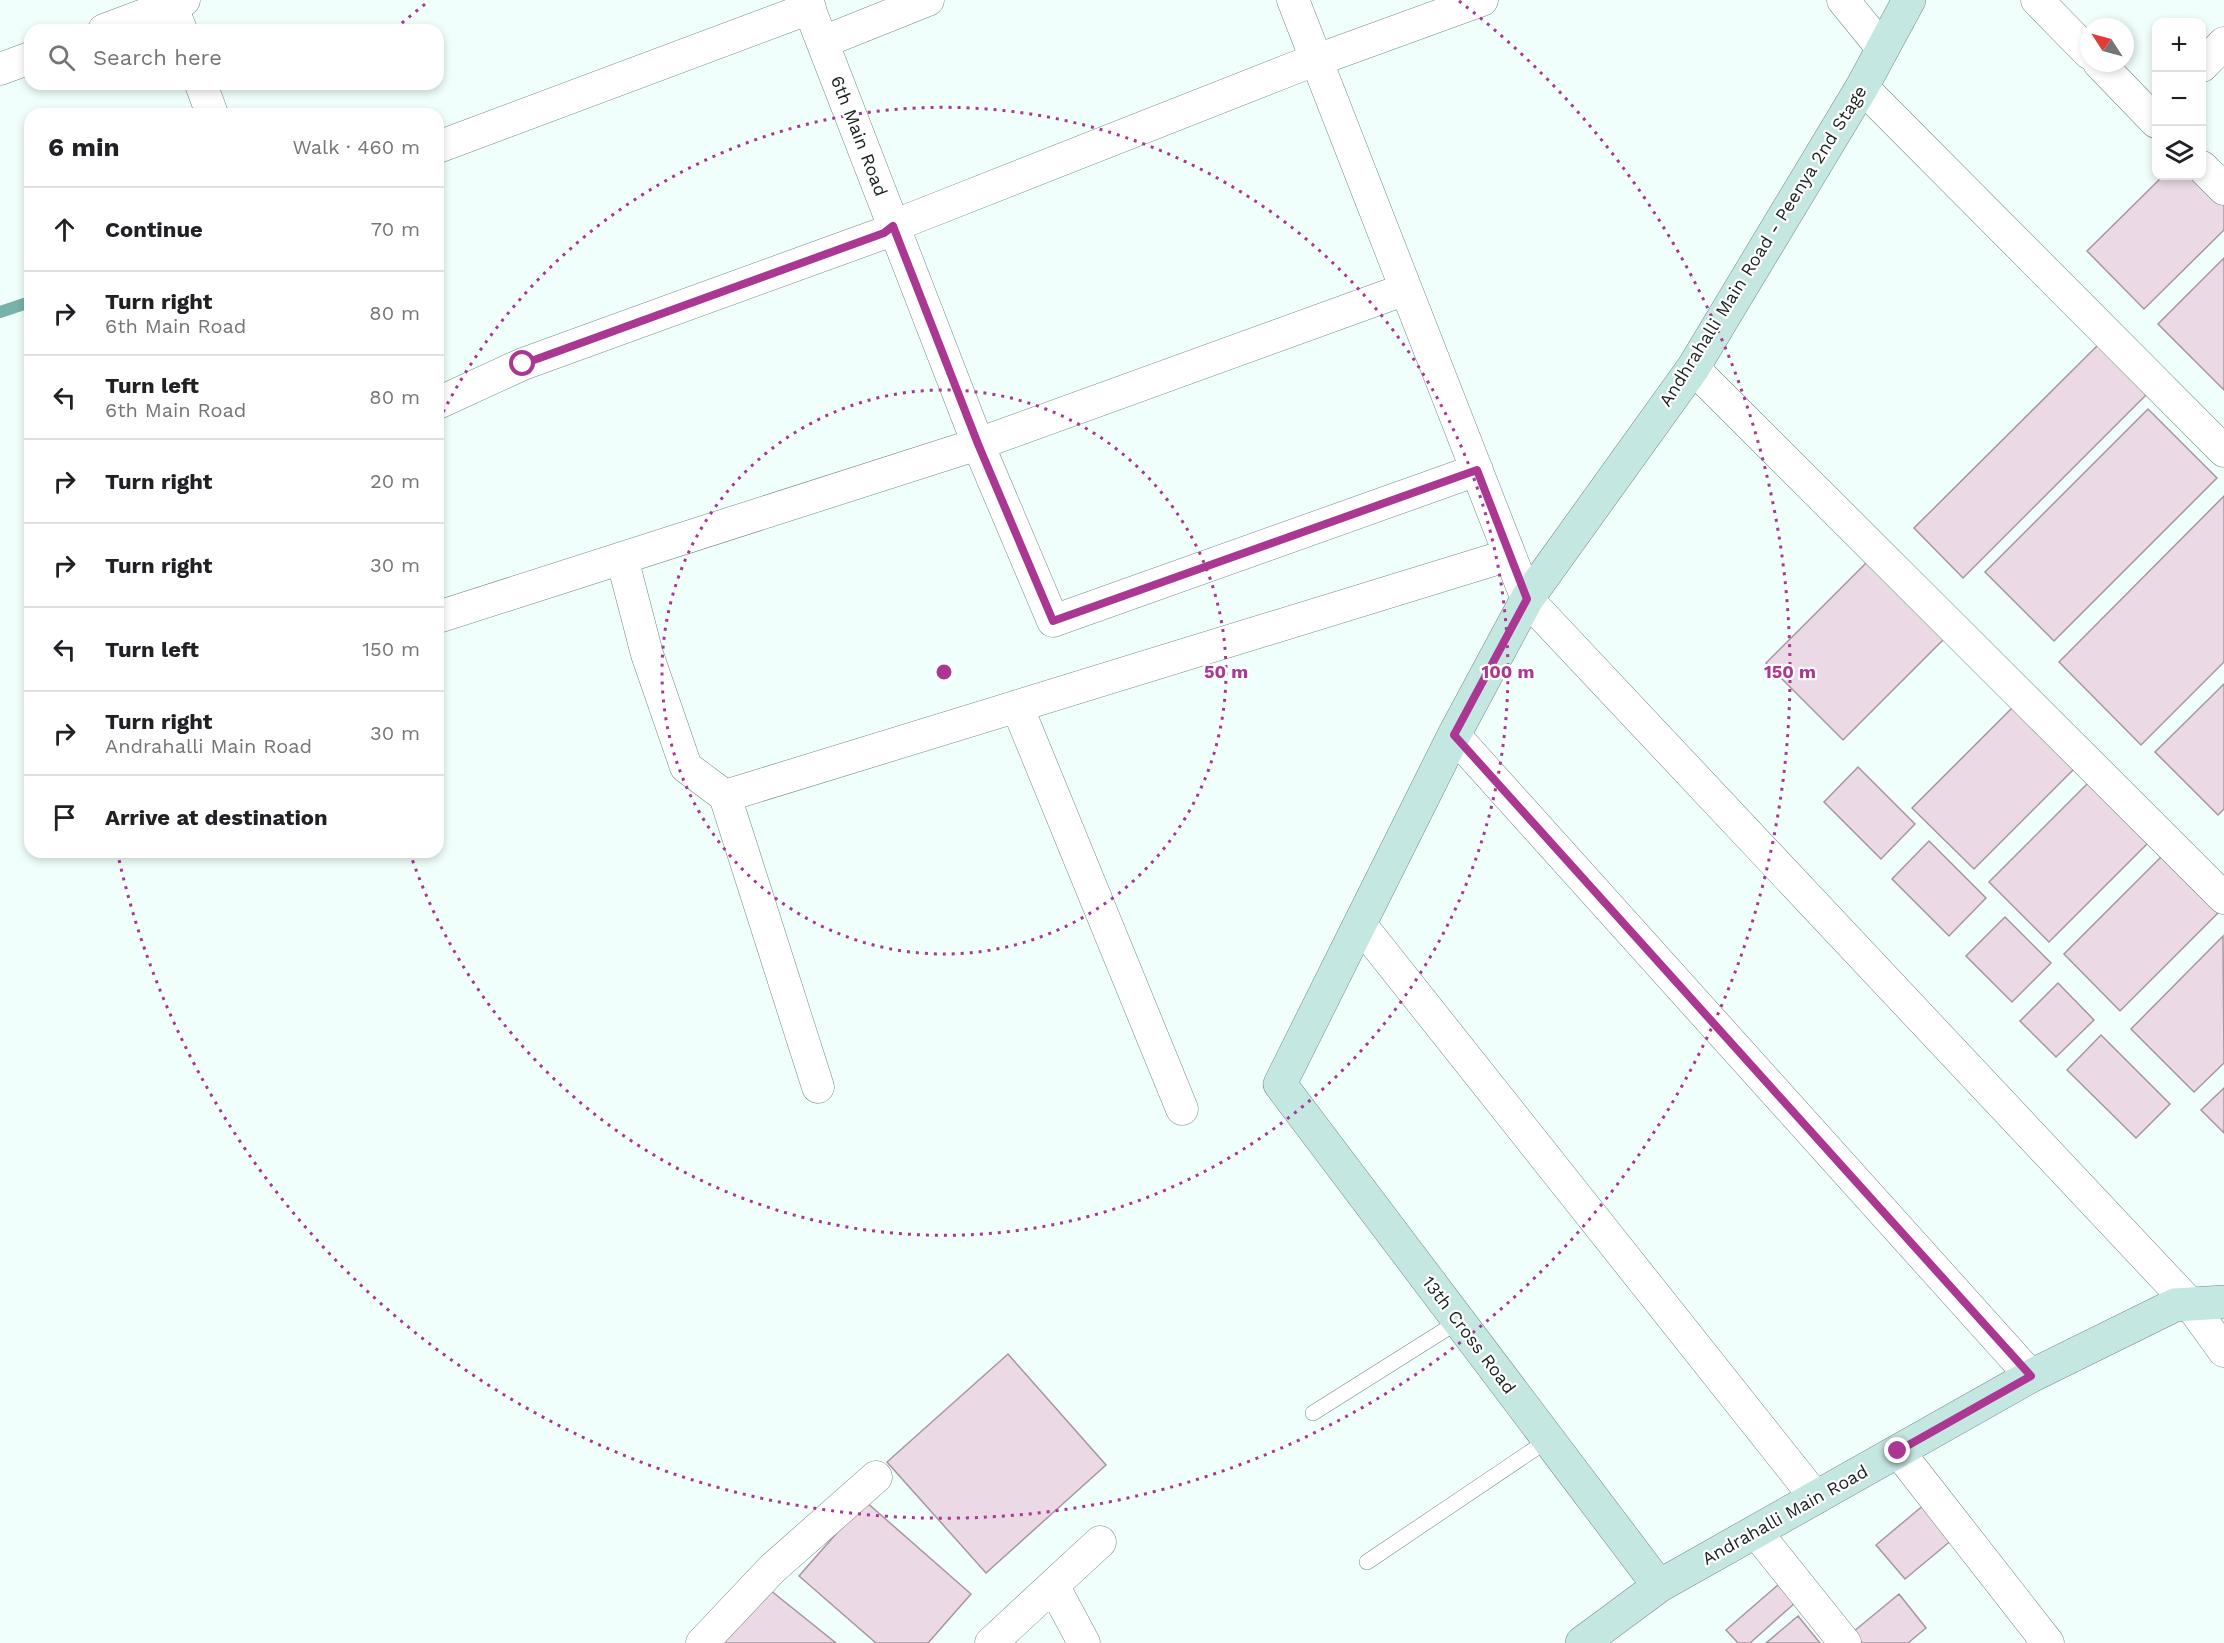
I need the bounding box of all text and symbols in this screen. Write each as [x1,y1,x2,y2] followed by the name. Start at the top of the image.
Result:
[2080,18,2134,72] north arrow
[2152,18,2206,180] map controls
[2152,18,2206,72] button: +
[24,24,444,90] search box
[45,41,78,74] icon: search
[93,45,222,70] text: Search here
[2152,72,2206,126] button: −
[827,73,892,199] street label: 6th Main Road
[1654,81,1871,410] street label: Andhrahalli Main Road - Peenya 2nd Stage
[2152,126,2206,180] button: layers
[48,132,120,162] text: 6 min
[292,135,420,159] text: Walk · 460 m
[48,213,81,246] icon: ahead
[105,217,203,242] text: Continue
[371,217,420,241] text: 70 m
[105,289,212,314] text: Turn right
[48,297,81,330] icon: right
[369,301,420,325] text: 80 m
[105,314,246,338] text: 6th Main Road
[509,350,535,376] route start
[105,373,199,398] text: Turn left
[48,381,81,414] icon: left
[369,385,420,409] text: 80 m
[105,398,246,422] text: 6th Main Road
[48,465,81,498] icon: right
[105,469,212,494] text: Turn right
[370,469,420,493] text: 20 m
[48,549,81,582] icon: right
[105,553,212,578] text: Turn right
[370,553,420,577] text: 30 m
[48,633,81,666] icon: left
[105,637,199,662] text: Turn left
[362,637,420,661] text: 150 m
[1204,661,1248,682] text: 50 m
[1481,661,1535,682] text: 100 m
[1764,661,1816,682] text: 150 m
[934,662,954,682] centre of rings
[105,709,212,734] text: Turn right
[48,717,81,750] icon: right
[370,721,420,745] text: 30 m
[105,734,312,758] text: Andrahalli Main Road
[48,801,81,834] icon: arrive
[105,805,328,830] text: Arrive at destination
[1418,1272,1520,1398] street label: 13th Cross Road
[1884,1437,1910,1463] route end
[1698,1460,1871,1569] street label: Andrahalli Main Road

